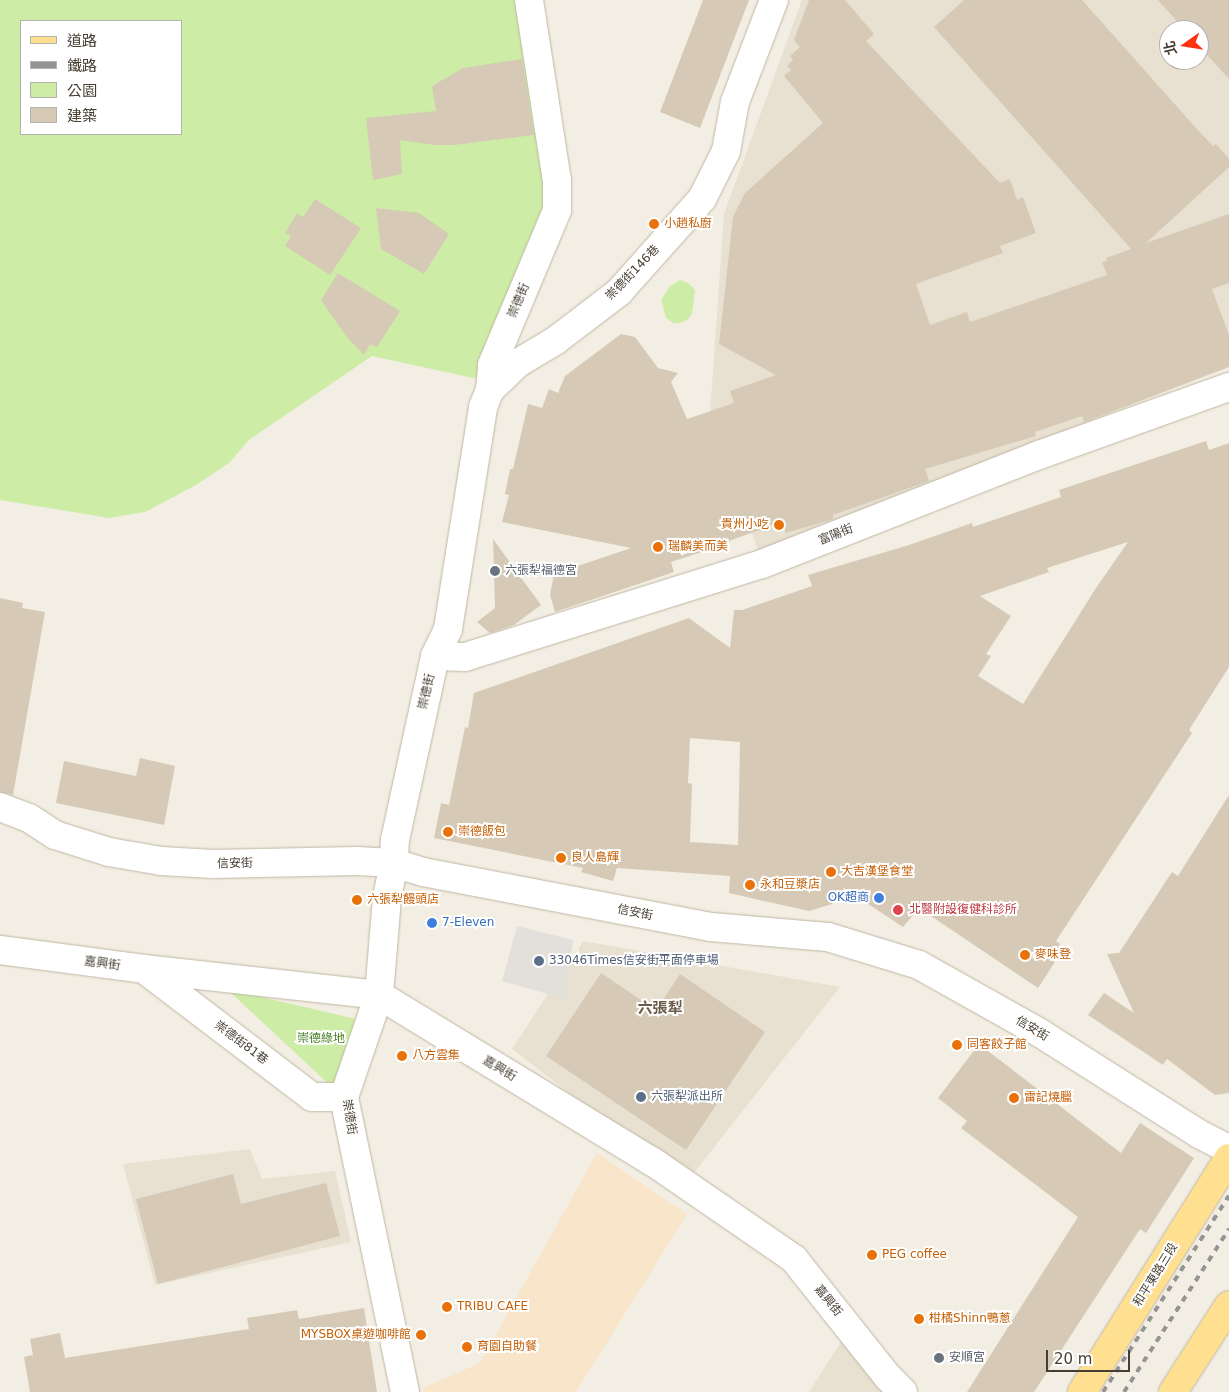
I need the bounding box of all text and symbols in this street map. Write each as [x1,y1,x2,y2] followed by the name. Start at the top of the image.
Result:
[20,20,182,135] legend
[1159,20,1209,70] north arrow
[67,32,97,50] text: 道路
[1161,40,1180,57] text: 北
[67,57,97,75] text: 鐵路
[67,82,97,100] text: 公園
[67,107,97,125] text: 建築
[664,217,712,231] place label: 小趙私廚
[648,218,660,230] marker: 小趙私廚
[603,242,663,304] street label: 崇德街146巷
[505,282,533,320] street label: 崇德街
[721,518,769,532] place label: 貴州小吃
[773,519,785,531] marker: 貴州小吃
[817,522,855,548] street label: 富陽街
[668,540,728,554] place label: 瑞麟美而美
[652,541,664,553] marker: 瑞麟美而美
[505,564,577,578] place label: 六張犁福德宮
[489,565,501,577] marker: 六張犁福德宮
[416,673,438,711] street label: 崇德街
[458,825,506,839] place label: 崇德飯包
[442,826,454,838] marker: 崇德飯包
[571,851,619,865] place label: 良人島輝
[555,852,567,864] marker: 良人島輝
[217,856,253,872] street label: 信安街
[841,865,913,879] place label: 大吉漢堡食堂
[825,866,837,878] marker: 大吉漢堡食堂
[760,878,820,892] place label: 永和豆漿店
[744,879,756,891] marker: 永和豆漿店
[828,891,869,905] place label: OK超商
[873,892,885,904] marker: OK超商
[367,893,439,907] place label: 六張犁饅頭店
[351,894,363,906] marker: 六張犁饅頭店
[616,902,654,924] street label: 信安街
[891,903,905,917] marker: 北醫附設復健科診所
[909,903,1017,917] place label: 北醫附設復健科診所
[442,916,494,930] place label: 7-Eleven
[426,917,438,929] marker: 7-Eleven
[1035,948,1071,962] place label: 麥味登
[1019,949,1031,961] marker: 麥味登
[83,954,121,974] street label: 嘉興街
[549,954,719,968] place label: 33046Times信安街平面停車場
[533,955,545,967] marker: 33046Times信安街平面停車場
[638,1000,682,1018] district label: 六張犁
[1013,1014,1051,1044] street label: 信安街
[211,1018,271,1068] street label: 崇德街81巷
[297,1032,345,1046] park label: 崇德綠地
[967,1038,1027,1052] place label: 同客餃子館
[951,1039,963,1051] marker: 同客餃子館
[412,1049,460,1063] place label: 八方雲集
[396,1050,408,1062] marker: 八方雲集
[480,1054,518,1084] street label: 嘉興街
[651,1090,723,1104] place label: 六張犁派出所
[635,1091,647,1103] marker: 六張犁派出所
[1024,1091,1072,1105] place label: 雷記燒臘
[1008,1092,1020,1104] marker: 雷記燒臘
[339,1098,359,1136] street label: 崇德街
[1131,1241,1181,1309] street label: 和平東路三段
[882,1248,947,1262] place label: PEG coffee
[866,1249,878,1261] marker: PEG coffee
[811,1282,845,1320] street label: 嘉興街
[457,1300,528,1314] place label: TRIBU CAFE
[441,1301,453,1313] marker: TRIBU CAFE
[929,1312,1011,1326] place label: 柑橘Shinn鴨蔥
[913,1313,925,1325] marker: 柑橘Shinn鴨蔥
[301,1328,411,1342] place label: MYSBOX桌遊咖啡館
[415,1329,427,1341] marker: MYSBOX桌遊咖啡館
[477,1340,537,1354] place label: 育園自助餐
[1049,1340,1133,1372] scale bar
[461,1341,473,1353] marker: 育園自助餐
[1054,1350,1092,1368] text: 20 m
[949,1351,985,1365] place label: 安順宮
[933,1352,945,1364] marker: 安順宮

